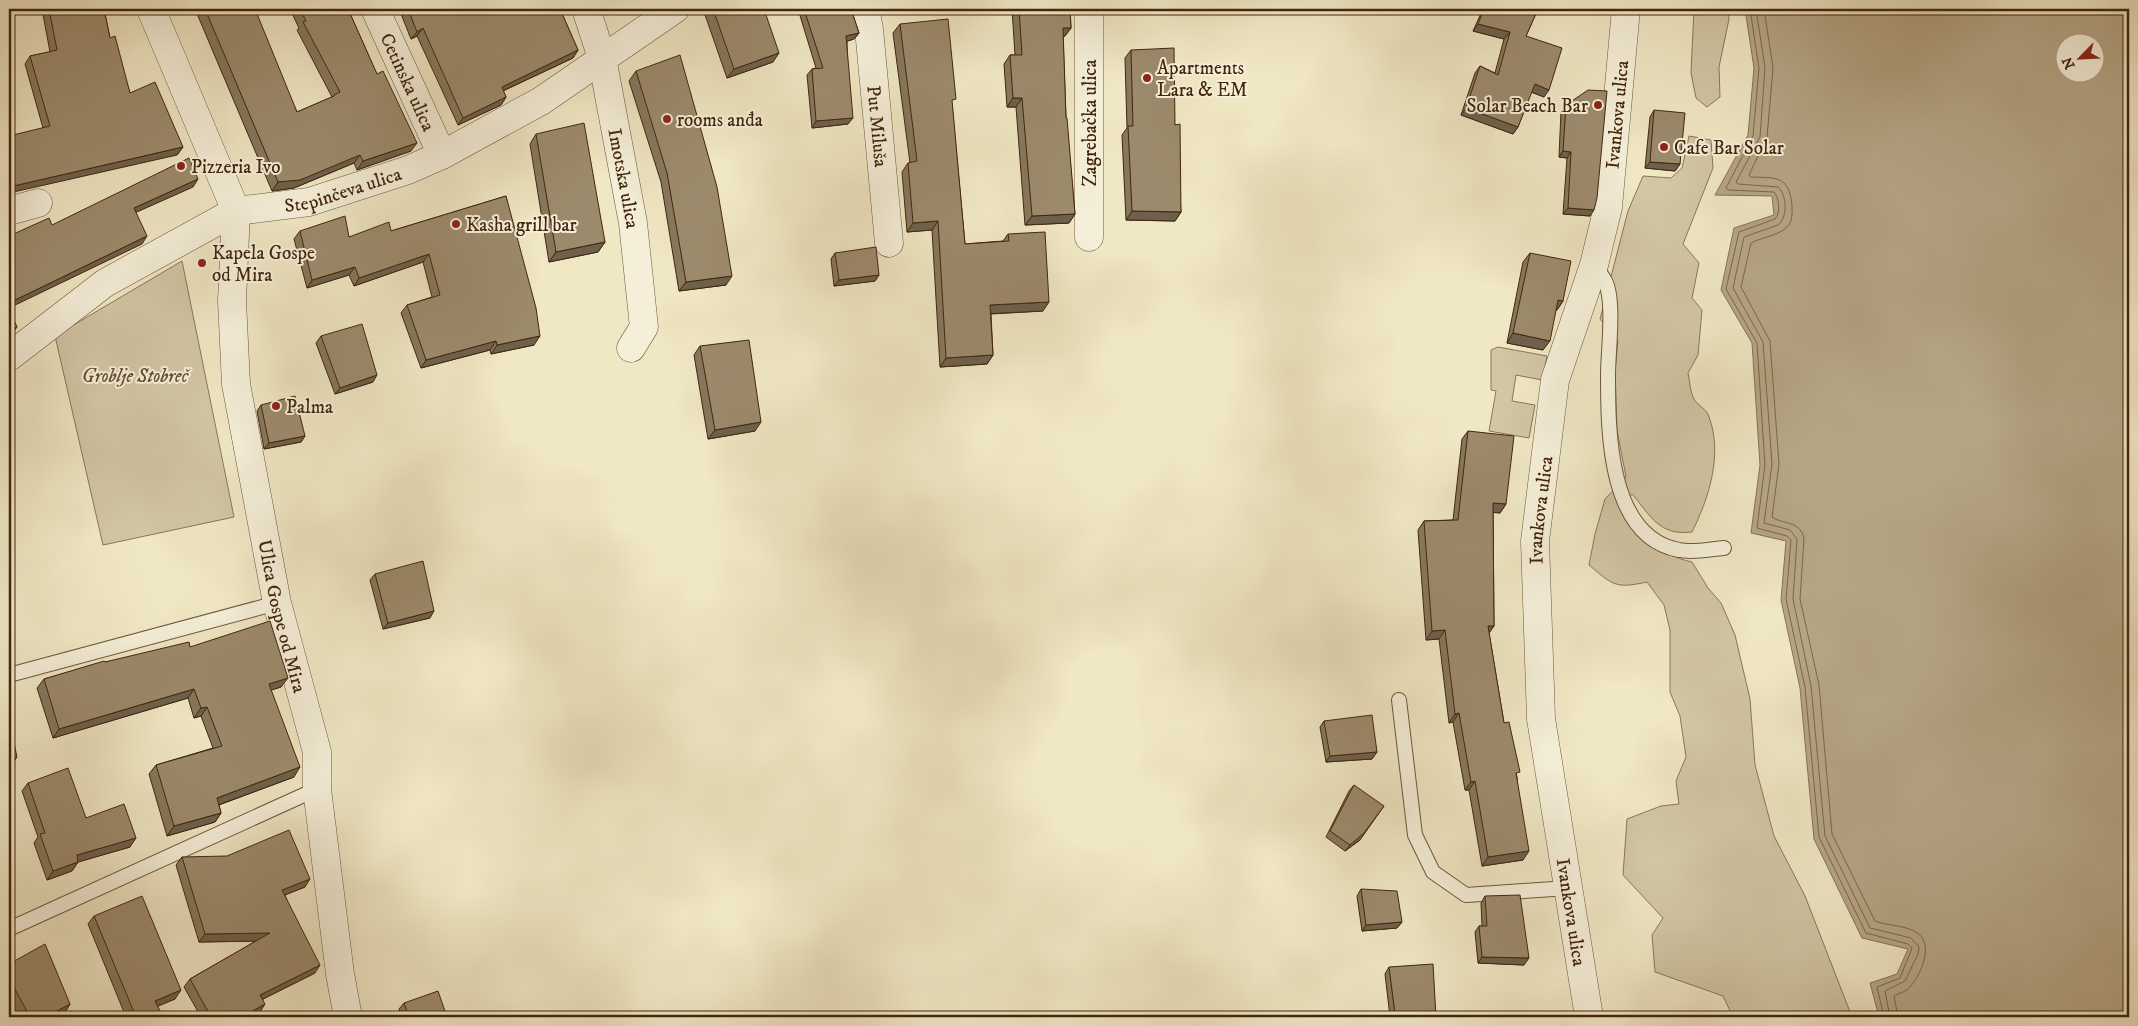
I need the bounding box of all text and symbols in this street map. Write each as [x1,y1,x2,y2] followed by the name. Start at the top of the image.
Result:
[375,30,439,135] street label: Cetinska ulica
[2056,32,2106,82] north arrow
[2058,54,2080,72] text: N
[1157,57,1248,102] place label: Apartments Lara & EM
[1079,59,1102,187] street label: Zagrebačka ulica
[1602,59,1634,170] street label: Ivankova ulica
[1141,72,1153,84] marker: Apartments Lara & EM
[861,84,892,168] street label: Put Miluša
[1467,95,1588,118] place label: Solar Beach Bar
[1592,99,1604,111] marker: Solar Beach Bar
[677,109,763,132] place label: rooms anđa
[661,113,673,125] marker: rooms anđa
[602,127,643,230] street label: Imotska ulica
[1674,137,1784,160] place label: Cafe Bar Solar
[1658,141,1670,153] marker: Cafe Bar Solar
[191,156,280,179] place label: Pizzeria Ivo
[175,160,187,172] marker: Pizzeria Ivo
[283,163,405,218] street label: Stepinčeva ulica
[466,214,577,237] place label: Kasha grill bar
[450,218,462,230] marker: Kasha grill bar
[212,242,315,287] place label: Kapela Gospe od Mira
[196,257,208,269] marker: Kapela Gospe od Mira
[82,365,191,388] park label: Groblje Stobreč
[286,396,333,419] place label: Palma
[270,400,282,412] marker: Palma
[1525,455,1558,565] street label: Ivankova ulica
[252,538,311,695] street label: Ulica Gospe od Mira
[1551,857,1590,968] street label: Ivankova ulica

